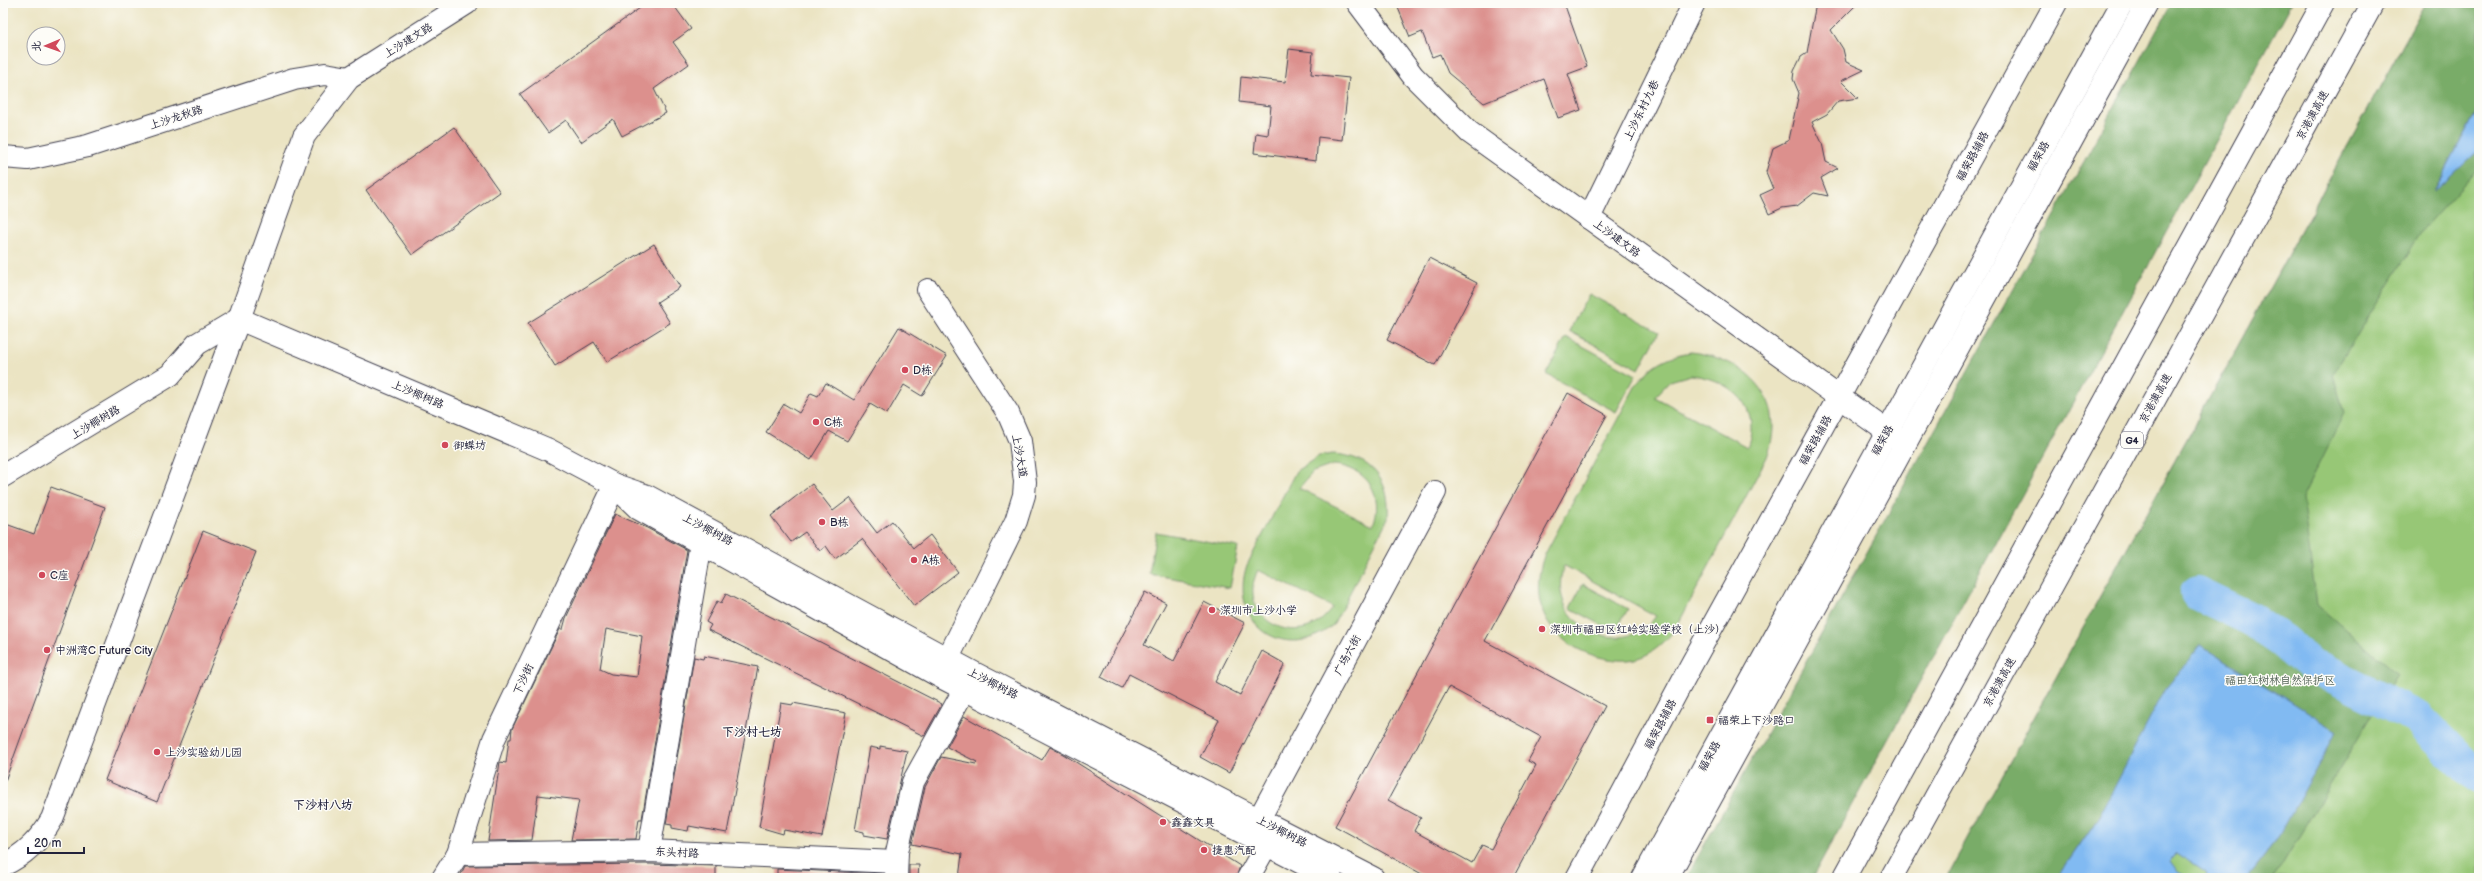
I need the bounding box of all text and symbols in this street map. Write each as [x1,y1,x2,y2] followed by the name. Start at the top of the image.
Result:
[381,20,435,61] street label: 上沙建文路
[26,26,66,66] north arrow
[30,41,43,52] text: 北
[1621,78,1662,143] street label: 上沙东村九巷
[2293,88,2331,142] street label: 京港澳高速
[148,103,204,132] street label: 上沙龙秋路
[1953,129,1991,183] street label: 福荣路辅路
[2025,139,2052,174] street label: 福荣路
[1591,217,1643,260] street label: 上沙建文路
[913,364,932,377] place label: D栋
[900,365,910,375] marker: D栋
[2136,371,2174,425] street label: 京港澳高速
[390,378,446,411] street label: 上沙椰树路
[68,403,122,442] street label: 上沙椰树路
[1796,413,1834,467] street label: 福荣路辅路
[824,416,843,429] place label: C栋
[811,417,821,427] marker: C栋
[1869,423,1896,458] street label: 福荣路
[2121,432,2143,448] road number: G4
[1009,433,1030,479] street label: 上沙大道
[453,439,486,452] place label: 御蝶坊
[440,440,450,450] marker: 御蝶坊
[680,511,735,548] street label: 上沙椰树路
[830,516,849,529] place label: B栋
[817,517,827,527] marker: B栋
[922,554,940,567] place label: A栋
[909,555,919,565] marker: A栋
[50,569,69,582] place label: C座
[37,570,47,580] marker: C座
[1220,604,1297,617] place label: 深圳市上沙小学
[1207,605,1217,615] marker: 深圳市上沙小学
[1550,623,1726,636] place label: 深圳市福田区红岭实验学校（上沙）
[1537,624,1547,634] marker: 深圳市福田区红岭实验学校（上沙）
[1331,632,1364,678] street label: 广场六街
[55,644,153,657] place label: 中洲湾C Future City
[42,645,52,655] marker: 中洲湾C Future City
[1980,655,2018,709] street label: 京港澳高速
[511,661,537,697] street label: 下沙街
[965,665,1020,702] street label: 上沙椰树路
[2225,674,2335,687] park label: 福田红树林自然保护区
[1642,697,1679,752] street label: 福荣路辅路
[1718,714,1795,727] place label: 福荣上下沙路口
[1705,715,1715,725] marker: 福荣上下沙路口
[722,725,782,740] district label: 下沙村七坊
[1696,739,1723,774] street label: 福荣路
[165,746,242,759] place label: 上沙实验幼儿园
[152,747,162,757] marker: 上沙实验幼儿园
[293,798,353,813] district label: 下沙村八坊
[1254,813,1309,850] street label: 上沙椰树路
[1171,816,1215,829] place label: 鑫鑫文具
[1158,817,1168,827] marker: 鑫鑫文具
[28,829,84,855] scale bar
[34,836,61,851] text: 20 m
[1212,844,1256,857] place label: 捷惠汽配
[655,845,699,860] street label: 东头村路
[1199,845,1209,855] marker: 捷惠汽配

